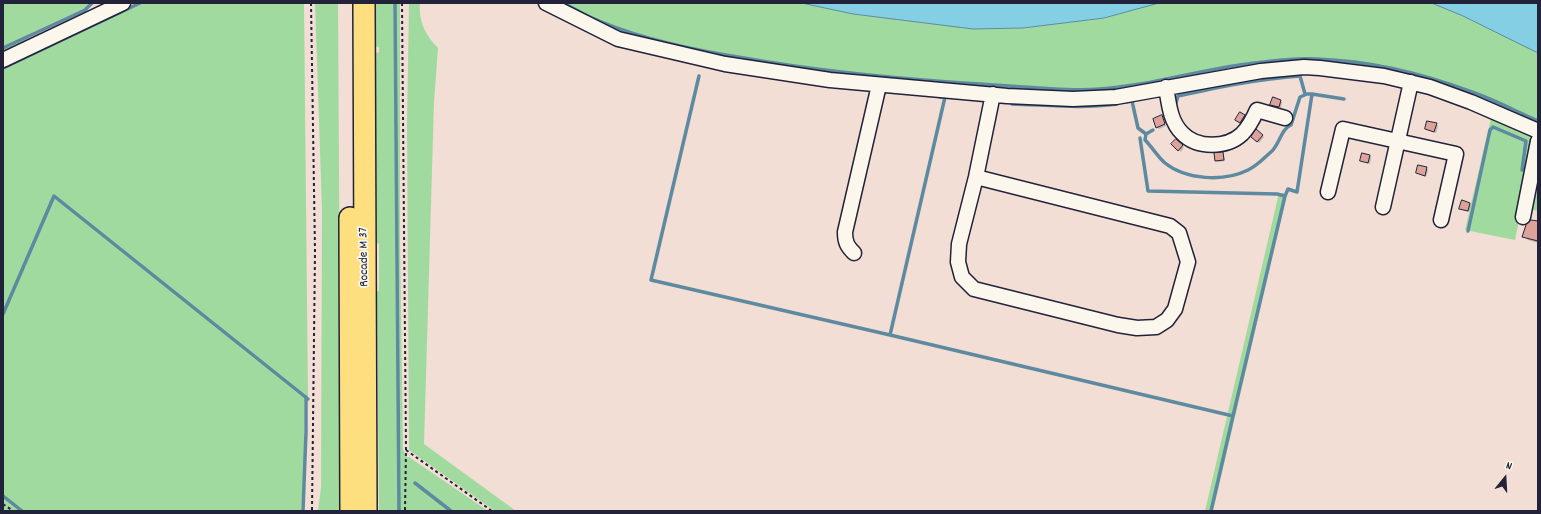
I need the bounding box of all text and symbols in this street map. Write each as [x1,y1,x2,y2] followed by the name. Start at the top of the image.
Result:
[357,227,373,287] street label: Rocade M 37
[1485,458,1525,498] north arrow
[1504,458,1514,475] text: N

